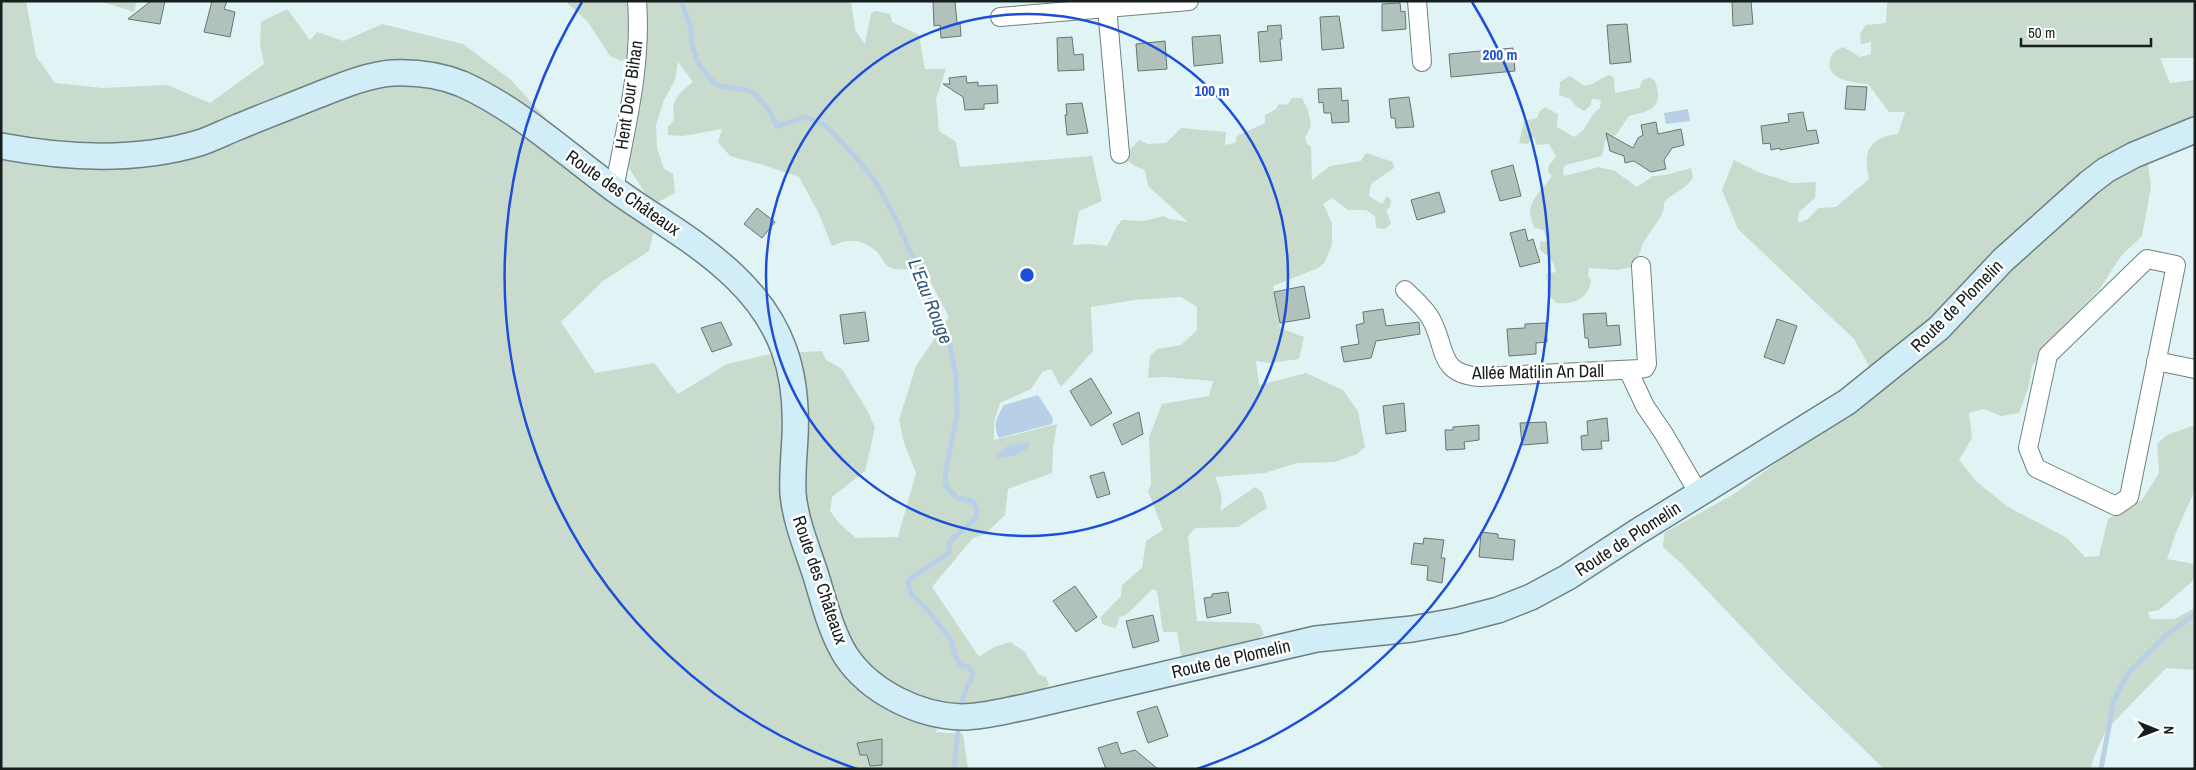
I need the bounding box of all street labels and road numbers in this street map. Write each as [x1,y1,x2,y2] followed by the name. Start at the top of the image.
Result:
[608,39,649,151] street label: Hent Dour Bihan
[561,144,686,242] street label: Route des Châteaux
[1905,254,2008,357] street label: Route de Plomelin
[1471,358,1604,385] street label: Allée Matilin An Dall
[1570,495,1685,582] street label: Route de Plomelin
[787,512,854,648] street label: Route des Châteaux
[1169,633,1293,684] street label: Route de Plomelin

